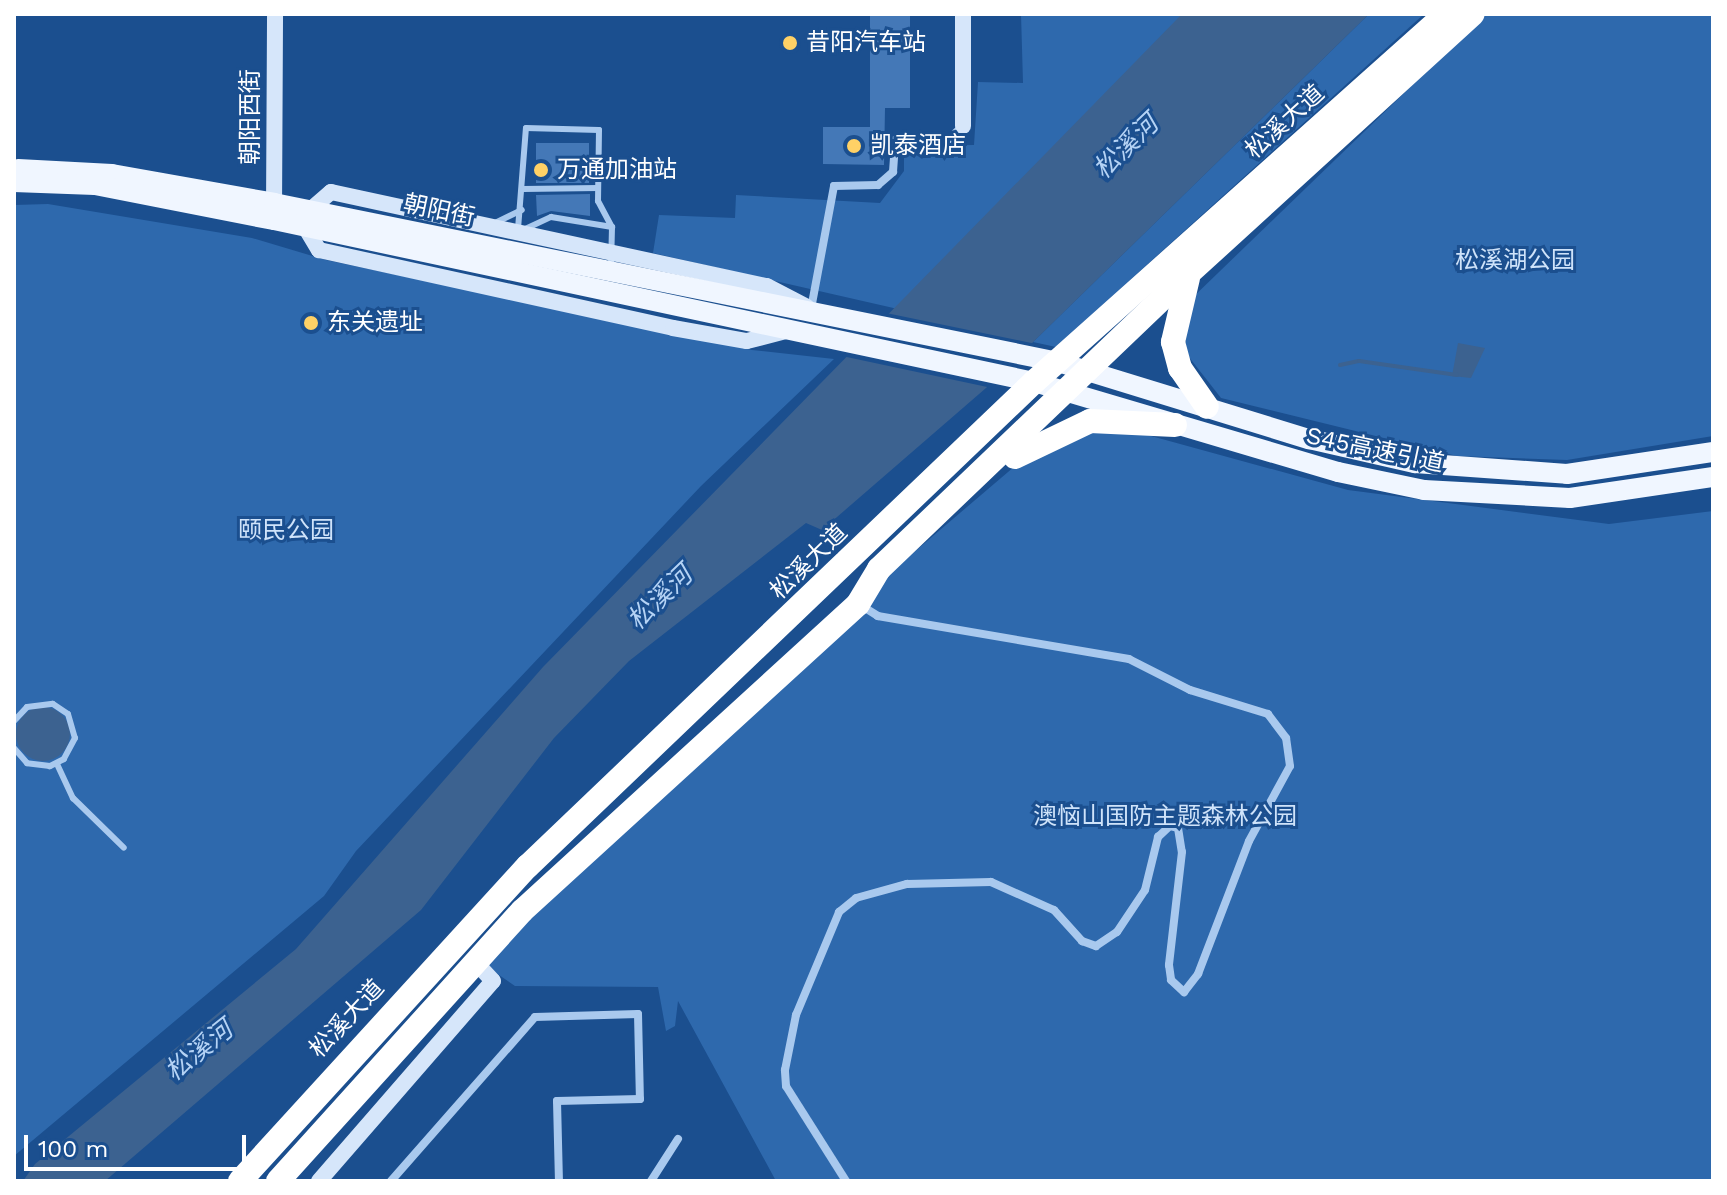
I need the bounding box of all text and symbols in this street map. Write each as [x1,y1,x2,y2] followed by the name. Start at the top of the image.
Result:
[806,29,926,57] place label: 昔阳汽车站
[781,34,799,52] marker: 昔阳汽车站
[237,69,265,165] street label: 朝阳西街
[1240,79,1330,165] street label: 松溪大道
[1087,109,1165,185] water label: 松溪河
[870,132,966,160] place label: 凯泰酒店
[845,137,863,155] marker: 凯泰酒店
[557,156,677,184] place label: 万通加油站
[532,161,550,179] marker: 万通加油站
[401,189,477,233] street label: 朝阳街
[1455,247,1575,275] park label: 松溪湖公园
[327,309,423,337] place label: 东关遗址
[302,314,320,332] marker: 东关遗址
[1304,421,1446,479] street label: S45高速引道
[238,517,334,545] park label: 颐民公园
[764,518,854,606] street label: 松溪大道
[621,560,699,636] water label: 松溪河
[1033,803,1297,831] park label: 澳恼山国防主题森林公园
[304,974,390,1064] street label: 松溪大道
[159,1014,239,1088] water label: 松溪河
[28,1119,250,1169] scale bar
[38,1135,108,1163] text: 100 m

